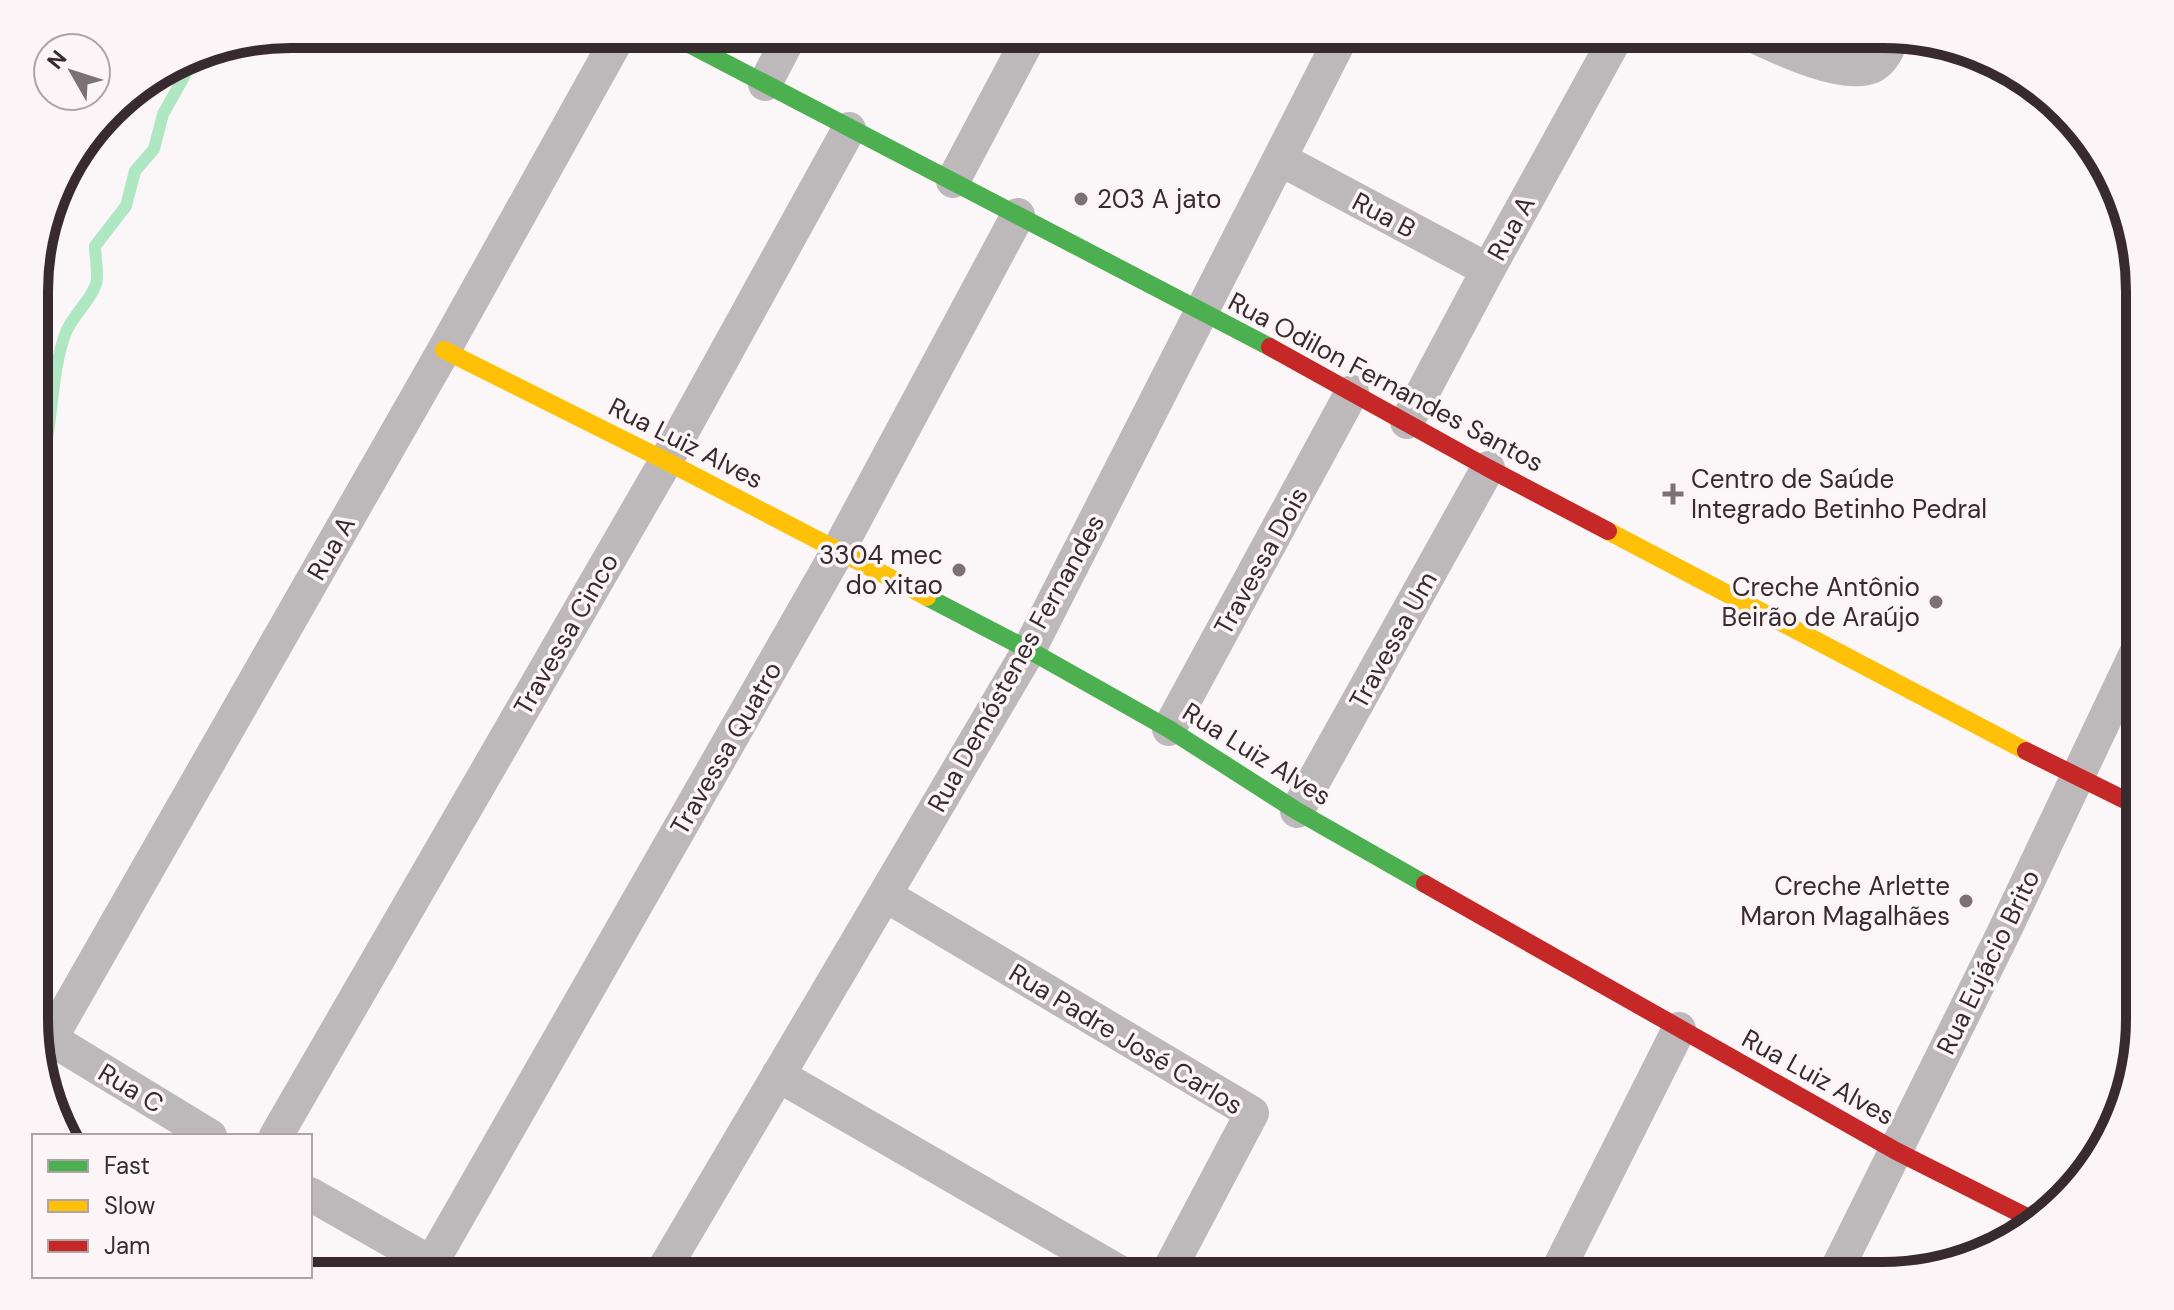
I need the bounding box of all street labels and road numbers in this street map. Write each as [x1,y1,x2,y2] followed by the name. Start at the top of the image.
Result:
[1346,184,1422,246] street label: Rua B
[1479,190,1543,266] street label: Rua A
[1222,284,1550,480] street label: Rua Odilon Fernandes Santos
[603,389,769,497] street label: Rua Luiz Alves
[1206,481,1316,641] street label: Travessa Dois
[920,508,1112,818] street label: Rua Demóstenes Fernandes
[299,510,363,586] street label: Rua A
[506,547,626,721] street label: Travessa Cinco
[1341,565,1445,715] street label: Travessa Um
[663,655,789,841] street label: Travessa Quatro
[1176,695,1338,813] street label: Rua Luiz Alves
[1929,864,2047,1060] street label: Rua Eujácio Brito
[1003,956,1249,1122] street label: Rua Padre José Carlos
[1736,1021,1900,1133] street label: Rua Luiz Alves
[92,1055,170,1121] street label: Rua C

